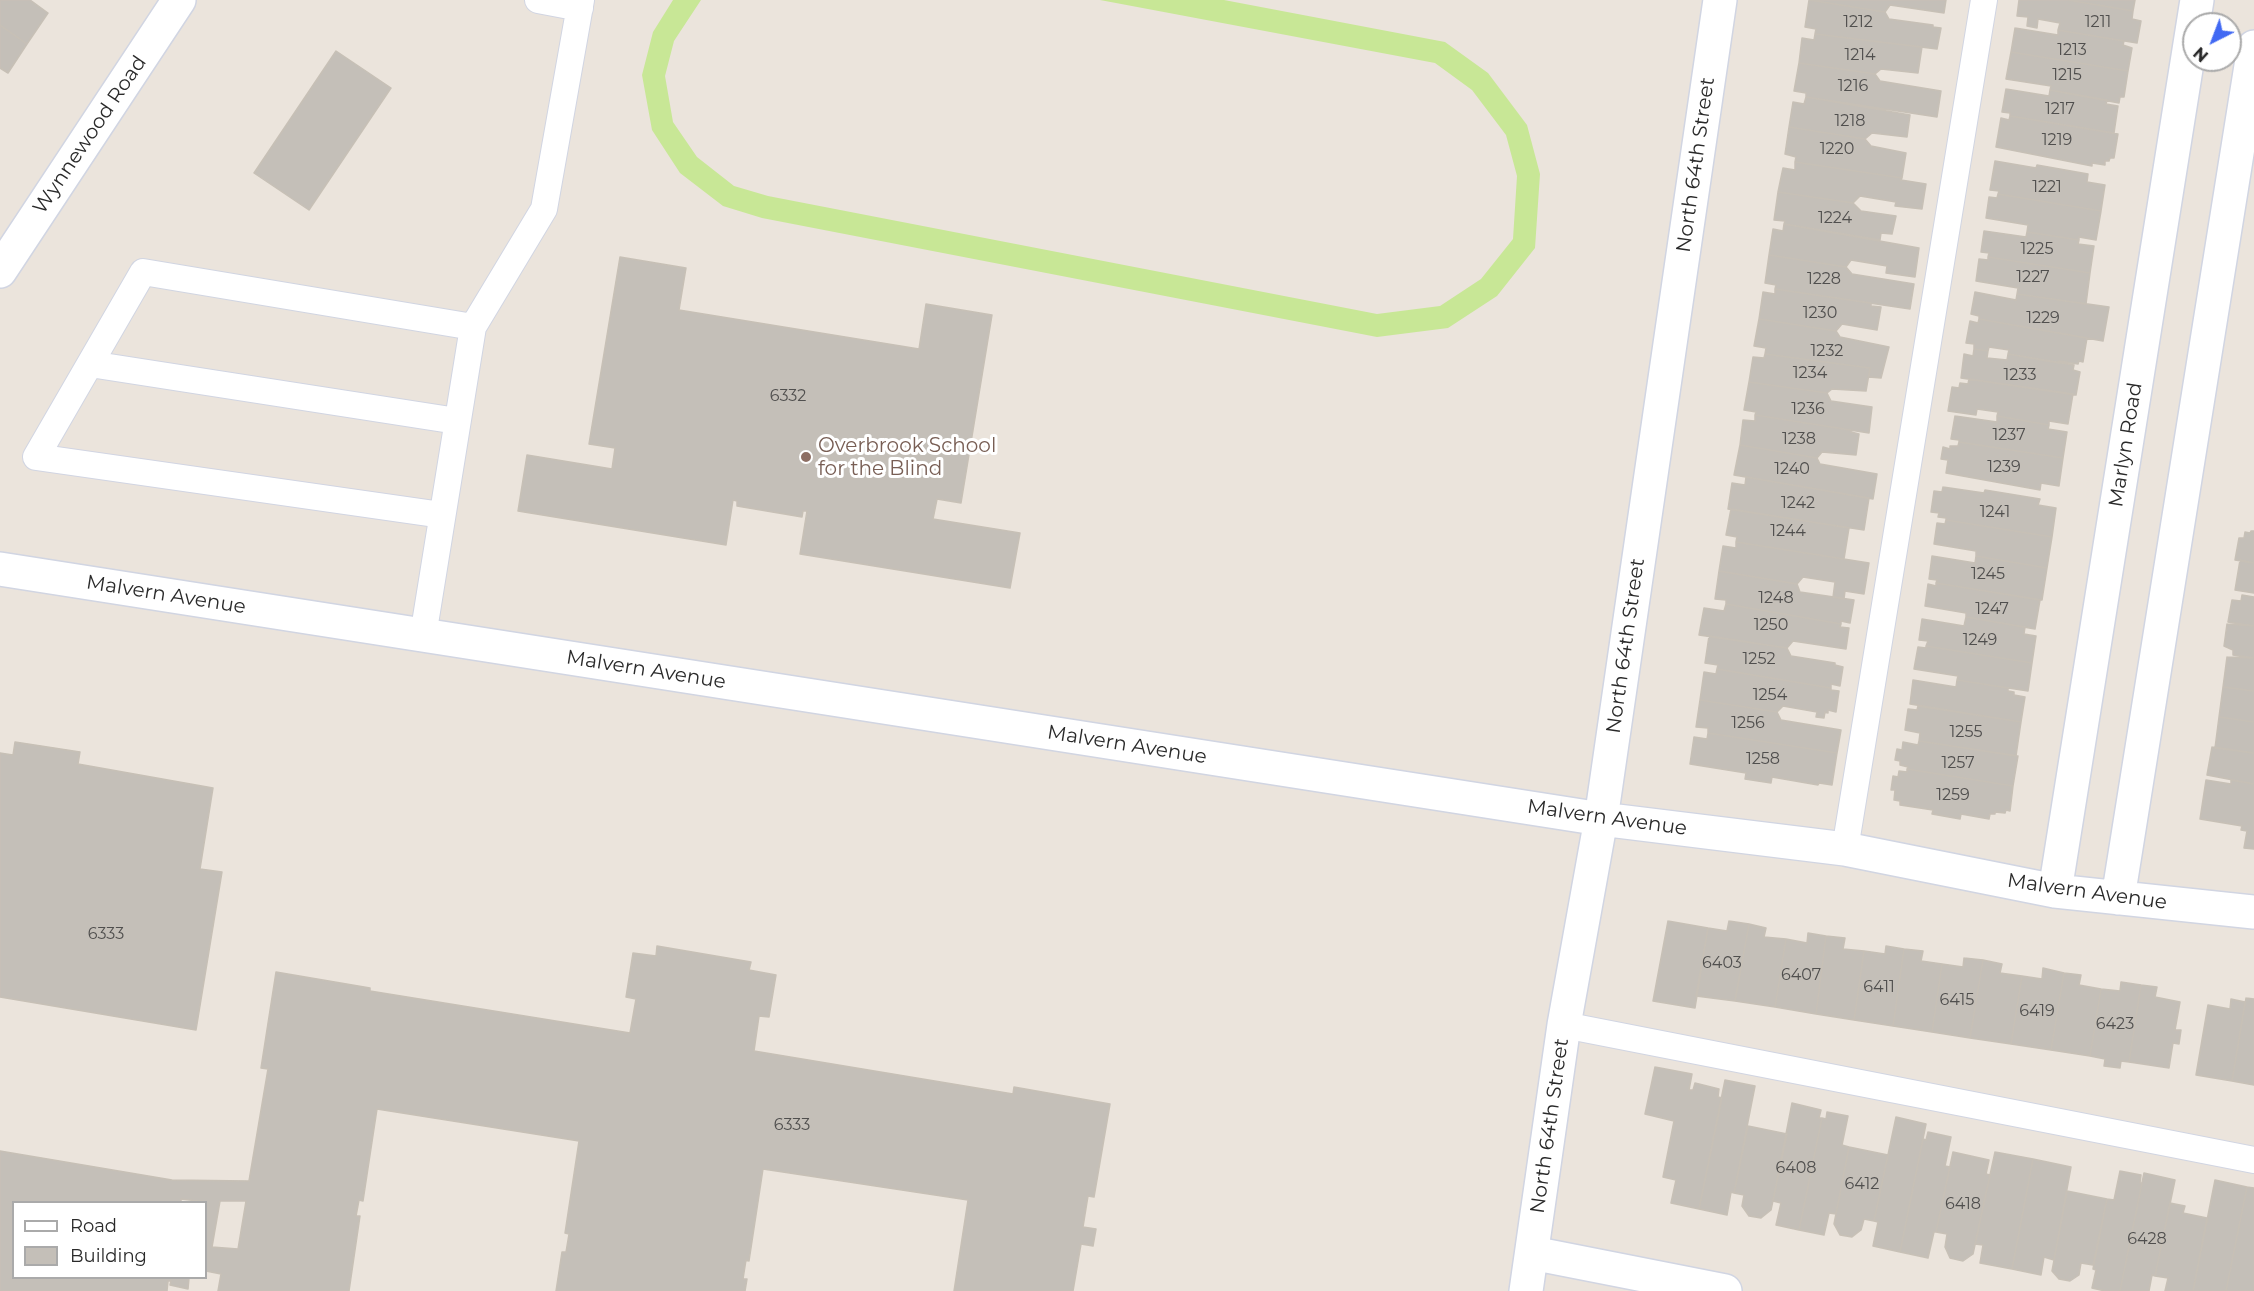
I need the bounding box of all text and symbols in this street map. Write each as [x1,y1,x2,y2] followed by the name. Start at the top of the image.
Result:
[1843,12,1873,32] house number: 1212
[2085,12,2111,32] house number: 1211
[2182,12,2242,72] north arrow
[2057,40,2087,60] house number: 1213
[2190,43,2212,66] text: N
[1844,45,1876,65] house number: 1214
[28,51,152,219] street label: Wynnewood Road
[2052,65,2082,85] house number: 1215
[1672,76,1720,254] street label: North 64th Street
[1838,76,1868,96] house number: 1216
[2045,99,2075,119] house number: 1217
[1835,111,1865,131] house number: 1218
[2042,130,2072,150] house number: 1219
[1820,139,1854,159] house number: 1220
[2032,177,2062,197] house number: 1221
[1818,208,1852,228] house number: 1224
[2020,239,2054,259] house number: 1225
[2016,267,2050,287] house number: 1227
[1807,269,1841,289] house number: 1228
[1803,303,1837,323] house number: 1230
[2026,308,2060,328] house number: 1229
[1811,341,1843,361] house number: 1232
[1793,363,1827,383] house number: 1234
[2004,365,2036,385] house number: 1233
[2104,381,2148,509] street label: Marlyn Road
[770,386,806,406] house number: 6332
[1791,399,1825,419] house number: 1236
[1992,425,2026,445] house number: 1237
[1782,429,1816,449] house number: 1238
[818,434,996,481] place label: Overbrook School for the Blind
[799,450,813,464] marker: Overbrook School for the Blind
[1987,457,2021,477] house number: 1239
[1774,459,1810,479] house number: 1240
[1781,493,1815,513] house number: 1242
[1980,502,2010,522] house number: 1241
[1770,521,1806,541] house number: 1244
[1602,557,1650,735] street label: North 64th Street
[1971,564,2005,584] house number: 1245
[85,571,247,619] street label: Malvern Avenue
[1758,588,1794,608] house number: 1248
[1975,599,2009,619] house number: 1247
[1754,615,1788,635] house number: 1250
[1963,630,1997,650] house number: 1249
[565,646,727,694] street label: Malvern Avenue
[1743,649,1775,669] house number: 1252
[1753,685,1787,705] house number: 1254
[1731,713,1765,733] house number: 1256
[1046,721,1208,769] street label: Malvern Avenue
[1950,722,1982,742] house number: 1255
[1746,749,1780,769] house number: 1258
[1941,753,1975,773] house number: 1257
[1936,785,1970,805] house number: 1259
[1526,795,1688,841] street label: Malvern Avenue
[2006,869,2168,915] street label: Malvern Avenue
[88,924,124,944] house number: 6333
[1702,953,1742,973] house number: 6403
[1781,965,1821,985] house number: 6407
[1863,977,1895,997] house number: 6411
[1940,990,1974,1010] house number: 6415
[2019,1001,2055,1021] house number: 6419
[2096,1014,2134,1034] house number: 6423
[1526,1037,1574,1215] street label: North 64th Street
[774,1115,810,1135] house number: 6333
[1775,1158,1817,1178] house number: 6408
[1845,1174,1879,1194] house number: 6412
[1945,1194,1981,1214] house number: 6418
[12,1201,207,1279] legend
[70,1215,117,1237] text: Road
[2127,1229,2167,1249] house number: 6428
[70,1245,147,1267] text: Building

